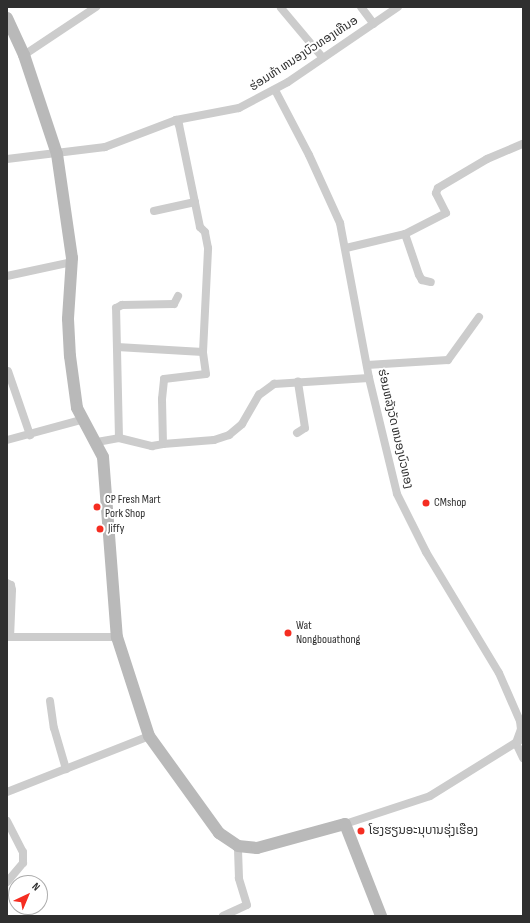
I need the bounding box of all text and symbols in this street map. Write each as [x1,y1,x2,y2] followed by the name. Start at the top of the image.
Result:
[247,14,361,94] street label: ຮ່ອມຫ້າ ຫນອງບົວທອງເຫືນອ
[374,368,416,490] street label: ຮ່ອມຫລັງວັດ ຫນອງບົວທອງ
[105,493,161,521] place label: CP Fresh Mart Pork Shop
[434,496,466,510] place label: CMshop
[421,498,431,508] marker: CMshop
[92,502,102,512] marker: CP Fresh Mart Pork Shop
[108,522,124,536] place label: Jiffy
[95,524,105,534] marker: Jiffy
[296,619,360,647] place label: Wat Nongbouathong
[283,628,293,638] marker: Wat Nongbouathong
[369,824,478,838] place label: ໂຮງຮຽນອະນຸບານຮຸ່ງເຮືອງ
[356,826,366,836] marker: ໂຮງຮຽນອະນຸບານຮຸ່ງເຮືອງ
[8,875,48,915] north arrow
[29,880,43,893] text: N

